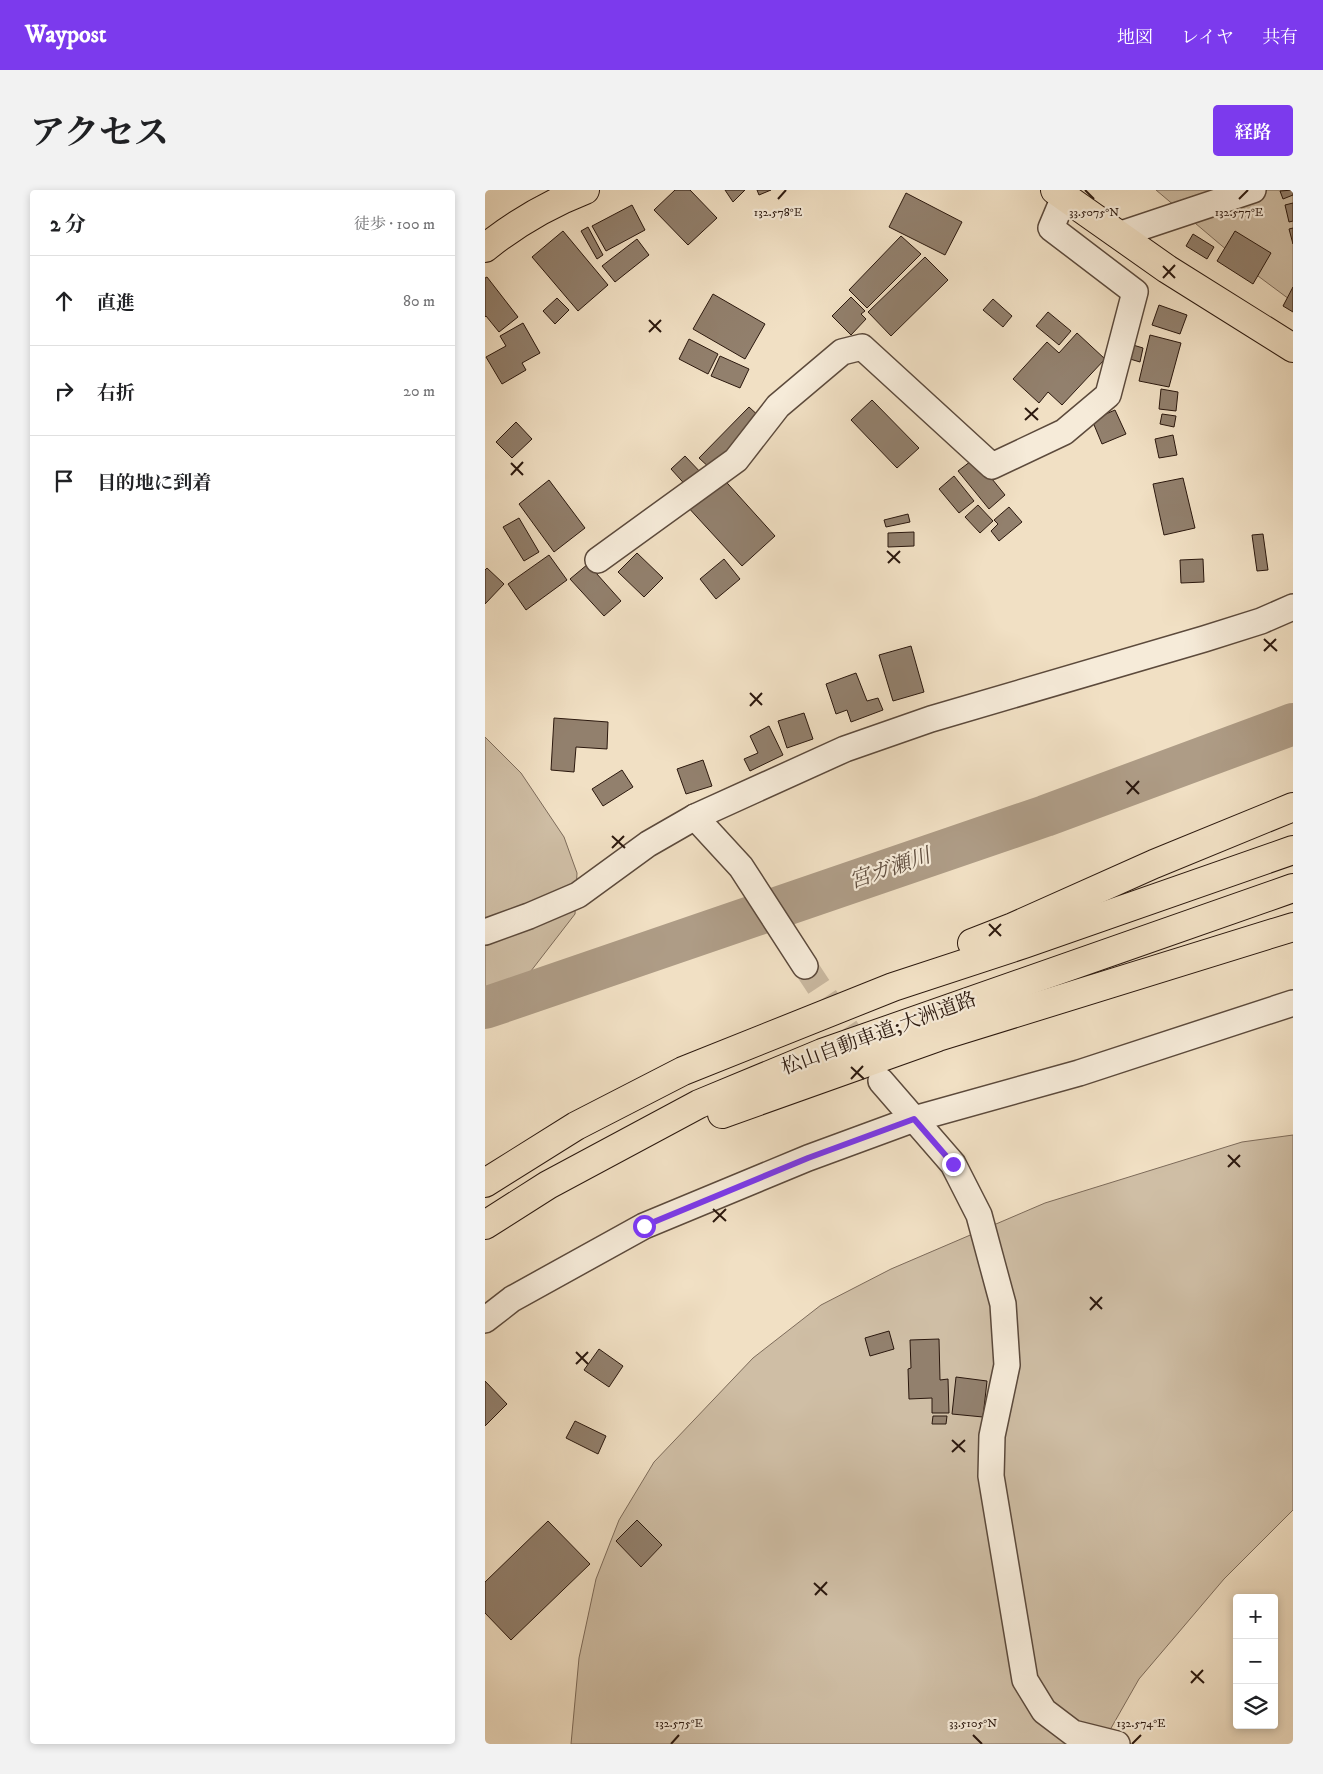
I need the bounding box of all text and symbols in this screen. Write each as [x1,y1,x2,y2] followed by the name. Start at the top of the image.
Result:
[25,20,106,50] text: Waypost
[1117,27,1153,49] text: 地図
[1181,27,1234,49] text: レイヤ
[1262,27,1298,49] text: 共有
[1213,105,1293,156] button: 経路
[30,112,169,156] text: アクセス
[754,205,803,220] text: 132.578°E
[1069,205,1119,220] text: 33.5075°N
[1215,205,1264,220] text: 132.577°E
[50,212,86,238] text: 2 分
[354,214,435,234] text: 徒歩 · 100 m
[50,287,78,315] icon: ahead
[403,291,435,311] text: 80 m
[97,292,135,315] text: 直進
[50,377,78,405] icon: right
[403,381,435,401] text: 20 m
[97,382,135,405] text: 右折
[50,467,78,495] icon: arrive
[97,472,211,495] text: 目的地に到着
[846,842,936,895] water label: 宮ガ瀬川
[778,987,980,1081] street label: 松山自動車道;大洲道路
[942,1153,965,1176] route end
[633,1215,656,1238] route start
[1233,1594,1278,1729] map controls
[1233,1594,1278,1639] button: +
[1233,1639,1278,1684] button: −
[1233,1684,1278,1729] button: layers
[655,1716,704,1731] text: 132.575°E
[949,1716,997,1731] text: 33.5105°N
[1117,1716,1166,1731] text: 132.574°E

